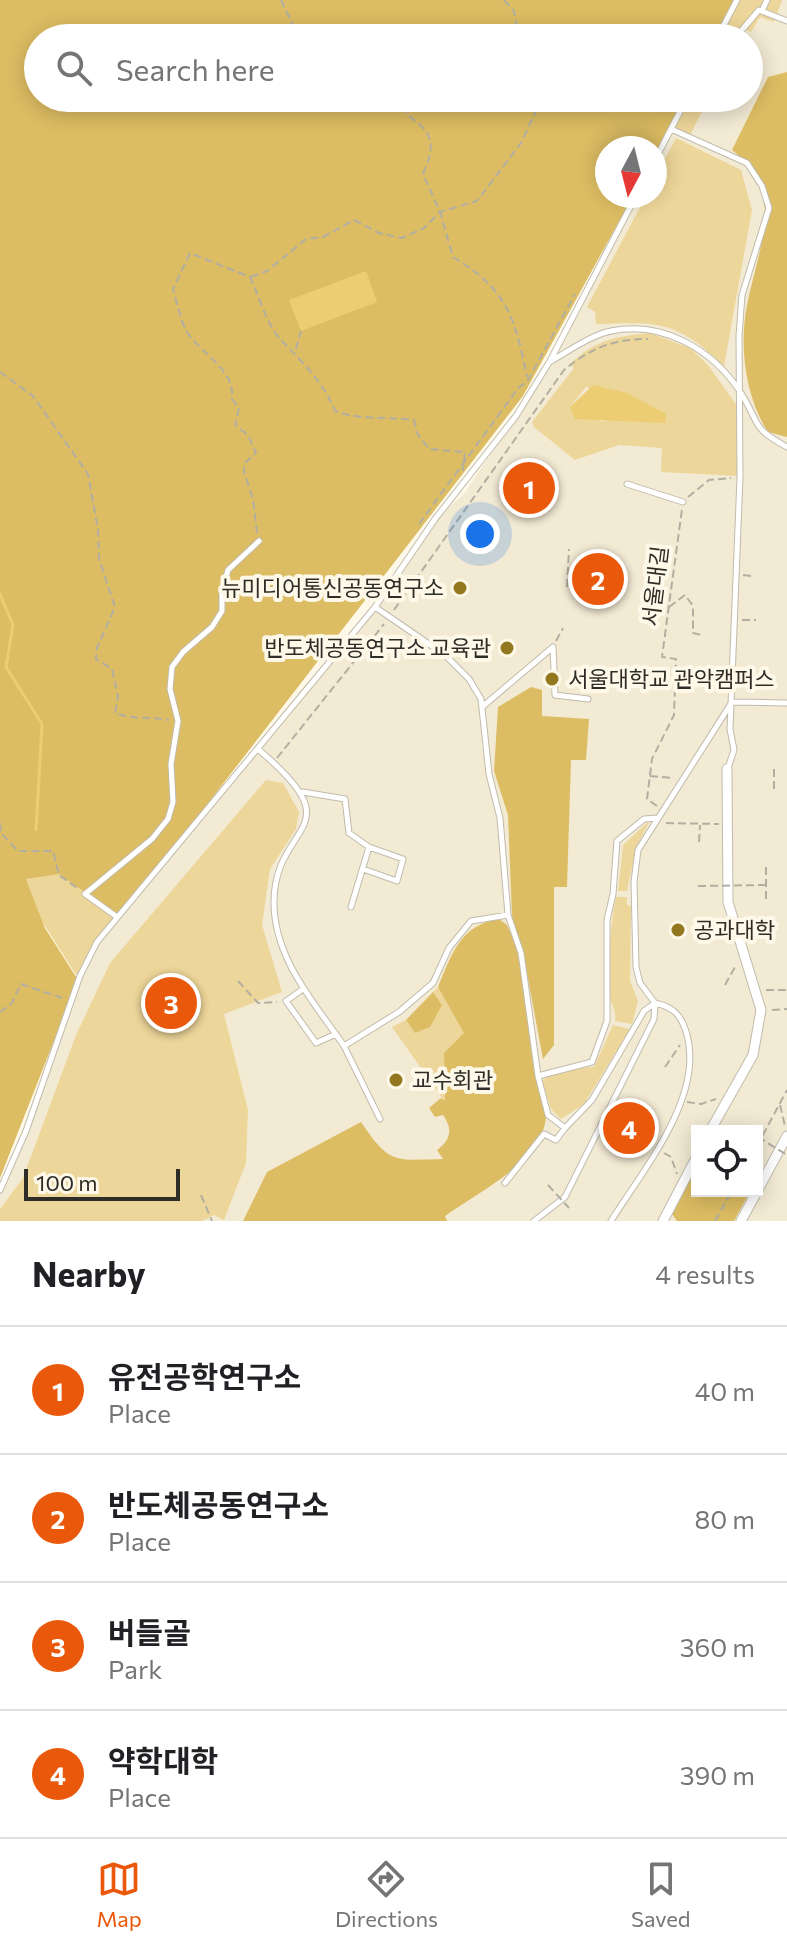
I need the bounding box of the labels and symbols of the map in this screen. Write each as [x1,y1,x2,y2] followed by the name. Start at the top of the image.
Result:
[595,136,667,208] north arrow
[503,458,555,518] pin: 1
[460,514,500,554] your location
[636,544,673,628] street label: 서울대길
[572,549,624,609] pin: 2
[221,574,444,601] place label: 뉴미디어통신공동연구소
[451,579,469,597] marker: 뉴미디어통신공동연구소
[264,634,491,661] place label: 반도체공동연구소 교육관
[498,639,516,657] marker: 반도체공동연구소 교육관
[568,665,775,692] place label: 서울대학교 관악캠퍼스
[543,670,561,688] marker: 서울대학교 관악캠퍼스
[694,916,775,943] place label: 공과대학
[669,921,687,939] marker: 공과대학
[145,973,197,1033] pin: 3
[412,1066,493,1093] place label: 교수회관
[387,1071,405,1089] marker: 교수회관
[603,1098,655,1158] pin: 4
[24,1165,180,1201] scale bar

